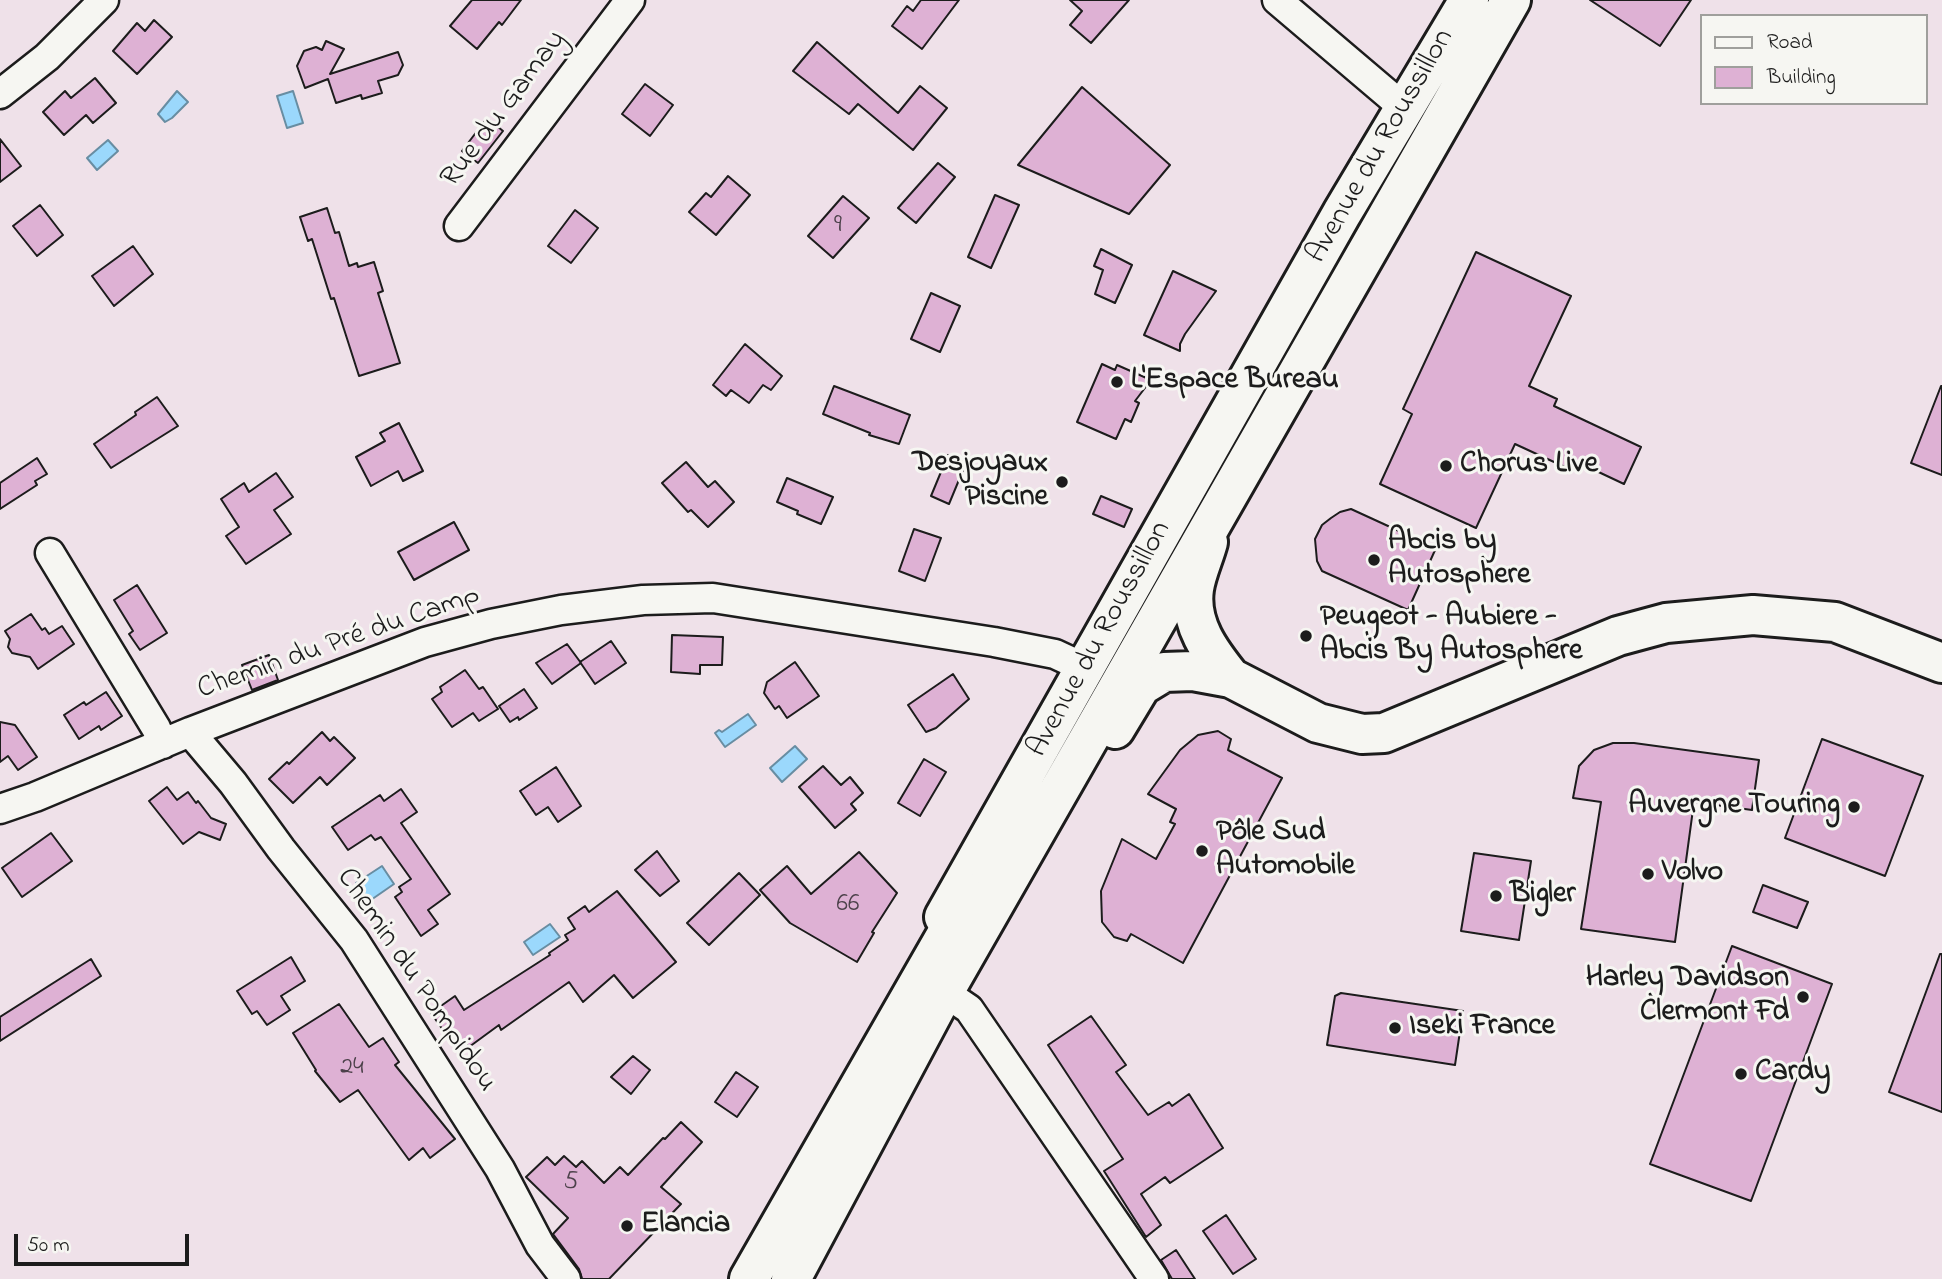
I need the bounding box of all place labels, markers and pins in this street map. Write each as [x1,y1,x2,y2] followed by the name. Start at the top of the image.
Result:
[1131,364,1339,400] place label: L'Espace Bureau
[1109,374,1125,390] marker: L'Espace Bureau
[912,447,1048,518] place label: Desjoyaux Piscine
[1460,448,1598,484] place label: Chorus Live
[1438,458,1454,474] marker: Chorus Live
[1054,474,1070,490] marker: Desjoyaux Piscine
[1388,525,1530,596] place label: Abcis by Autosphere
[1366,552,1382,568] marker: Abcis by Autosphere
[1320,601,1583,672] place label: Peugeot - Aubiere - Abcis By Autosphere
[1298,628,1314,644] marker: Peugeot - Aubiere - Abcis By Autosphere
[1628,789,1840,825] place label: Auvergne Touring
[1846,799,1862,815] marker: Auvergne Touring
[1216,816,1355,886] place label: Pôle Sud Automobile
[1194,843,1210,859] marker: Pôle Sud Automobile
[1662,856,1723,892] place label: Volvo
[1640,866,1656,882] marker: Volvo
[1510,878,1576,914] place label: Bigler
[1488,888,1504,904] marker: Bigler
[1586,962,1789,1032] place label: Harley Davidson Clermont Fd
[1795,989,1811,1005] marker: Harley Davidson Clermont Fd
[1409,1010,1555,1046] place label: Iseki France
[1387,1020,1403,1036] marker: Iseki France
[1755,1056,1831,1092] place label: Cardy
[1733,1066,1749,1082] marker: Cardy
[641,1208,730,1244] place label: Elancia
[619,1218,635,1234] marker: Elancia

